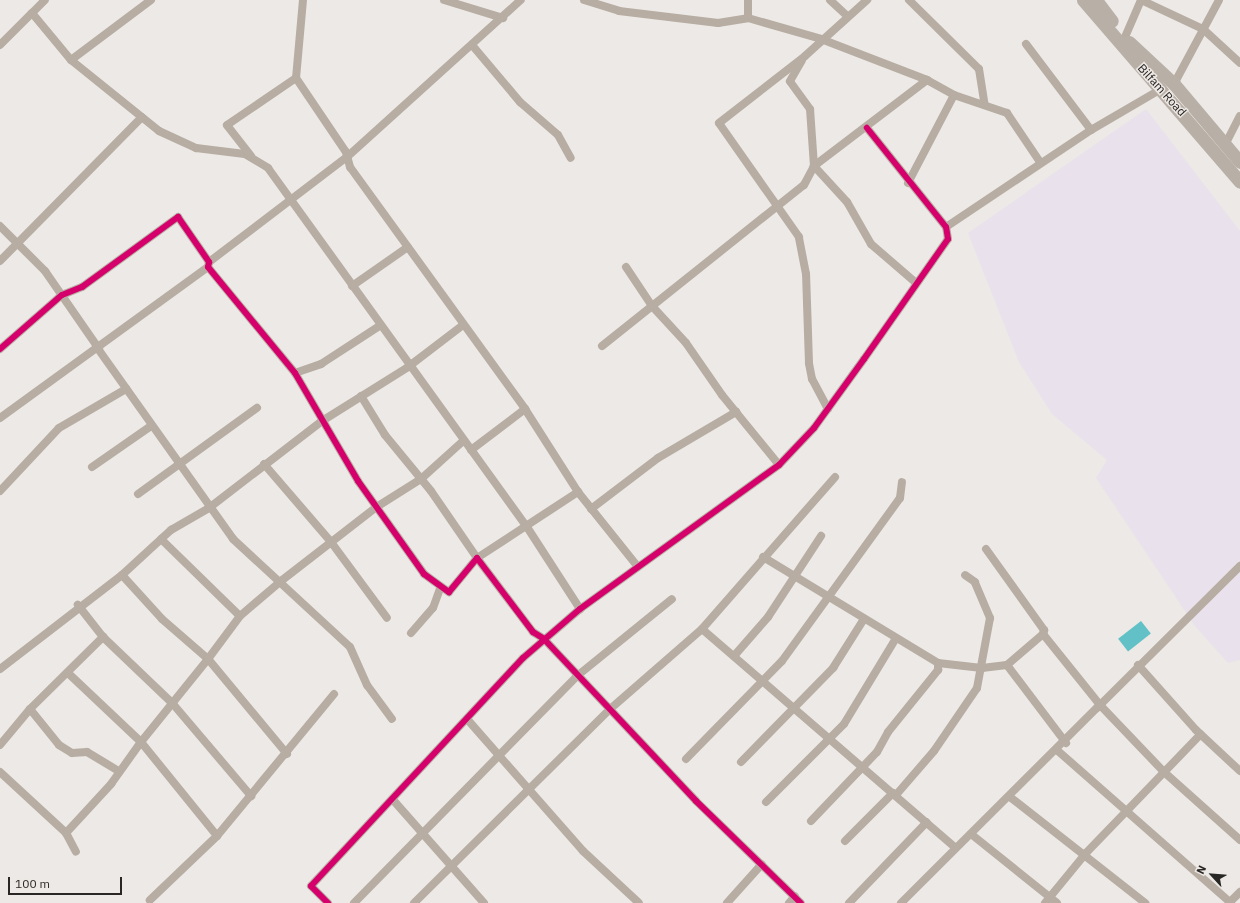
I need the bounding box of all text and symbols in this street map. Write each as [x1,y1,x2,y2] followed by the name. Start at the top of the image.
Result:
[1135,61,1189,119] street label: Bilfam Road
[1192,855,1232,895] north arrow
[1193,863,1209,876] text: N
[10,869,124,895] scale bar
[15,876,50,891] text: 100 m

